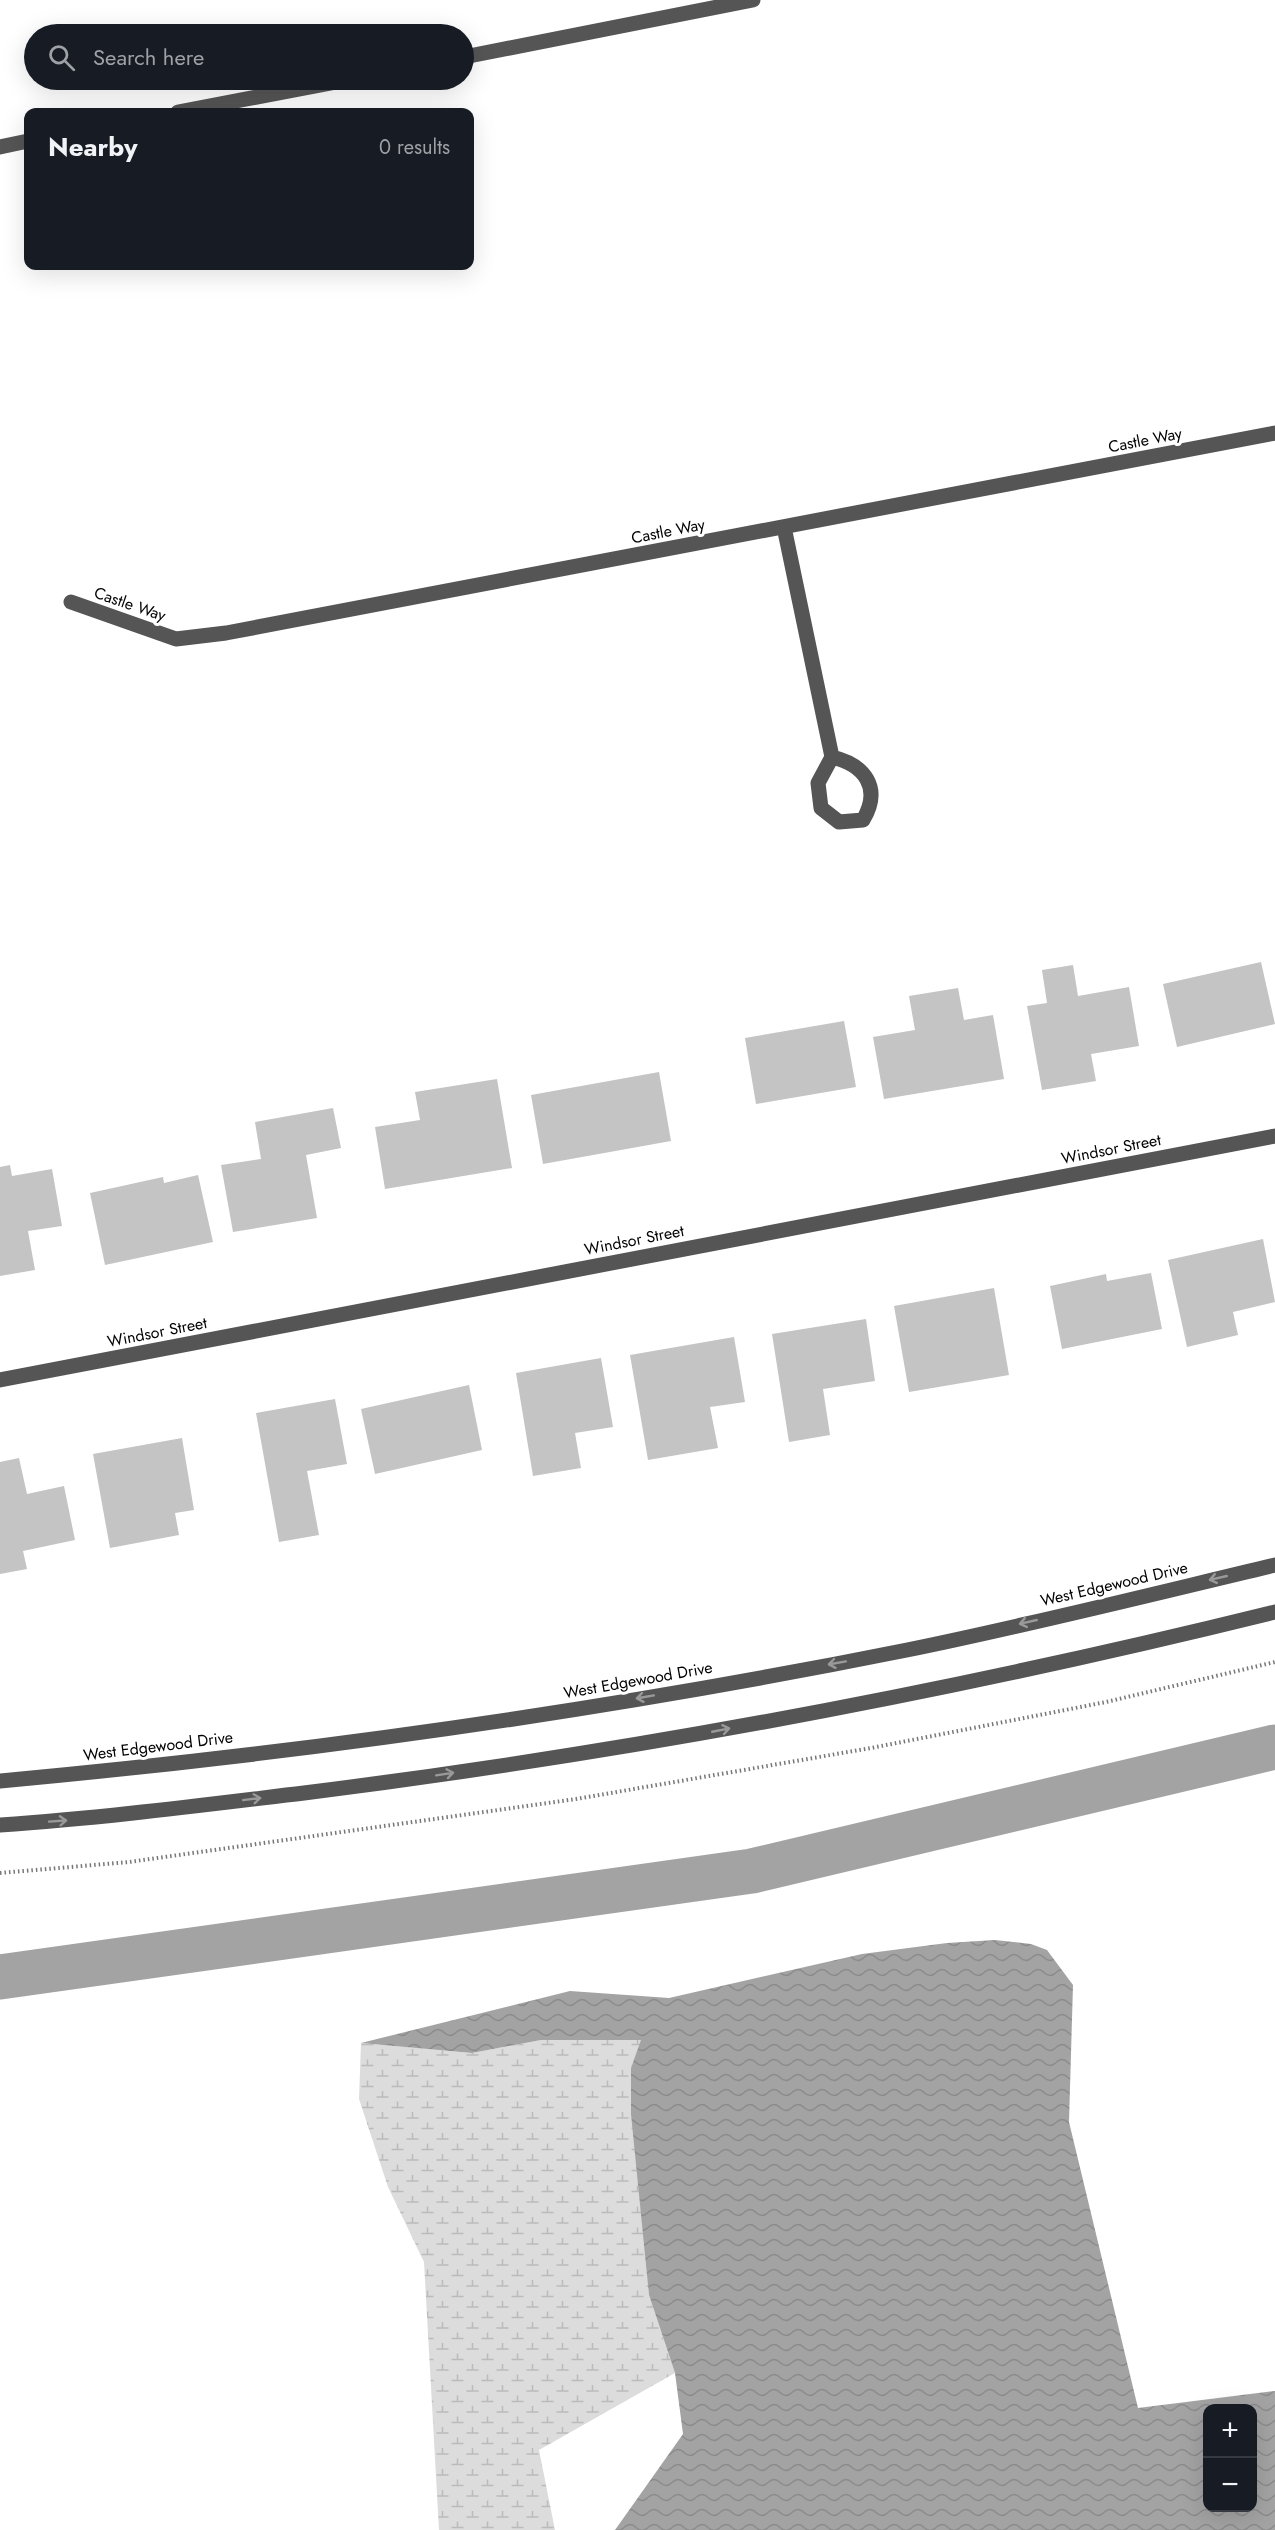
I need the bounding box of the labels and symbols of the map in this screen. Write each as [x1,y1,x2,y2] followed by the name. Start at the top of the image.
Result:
[1106,421,1185,458] street label: Castle Way
[629,512,708,549] street label: Castle Way
[91,581,170,627] street label: Castle Way
[1059,1128,1163,1170] street label: Windsor Street
[582,1219,686,1261] street label: Windsor Street
[105,1311,209,1353] street label: Windsor Street
[1038,1556,1190,1612] street label: West Edgewood Drive
[1209,1573,1228,1585] one-way arrow
[1019,1617,1038,1629] one-way arrow
[562,1656,714,1704] street label: West Edgewood Drive
[828,1658,848,1669] one-way arrow
[636,1692,656,1703] one-way arrow
[711,1724,730,1735] one-way arrow
[82,1725,234,1767] street label: West Edgewood Drive
[435,1769,455,1780] one-way arrow
[242,1793,261,1804] one-way arrow
[48,1815,68,1826] one-way arrow

